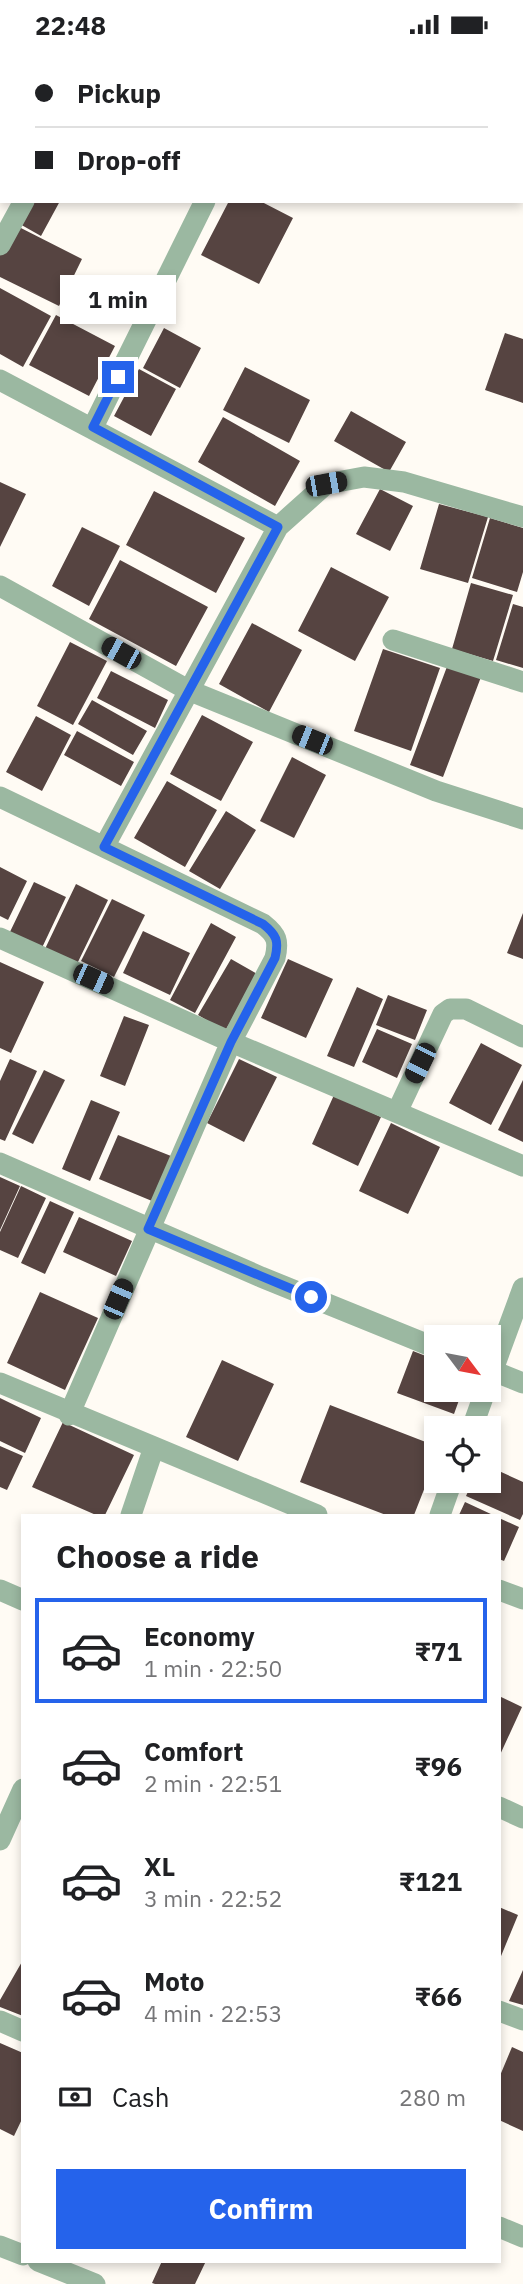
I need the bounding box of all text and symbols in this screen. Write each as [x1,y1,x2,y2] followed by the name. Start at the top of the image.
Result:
[35,8,106,42] text: 22:48
[77,76,161,110] text: Pickup
[77,143,180,177] text: Drop-off
[60,275,176,325] callout: 1 min
[88,284,148,314] text: 1 min
[102,361,134,393] route end
[304,470,349,498] car
[98,634,145,672] car
[289,722,336,758] car
[70,961,117,997] car
[402,1040,439,1086] car
[101,1276,136,1322] car
[295,1281,327,1313] route start
[424,1325,500,1402] north arrow
[424,1325,501,1493] map controls
[424,1416,501,1493] button: locate
[56,1535,259,1577] text: Choose a ride
[60,1619,123,1682] icon: car
[144,1619,255,1653] text: Economy
[414,1634,462,1668] text: ₹71
[144,1653,282,1683] text: 1 min · 22:50
[60,1734,123,1797] icon: car
[144,1734,243,1768] text: Comfort
[414,1749,462,1783] text: ₹96
[144,1768,282,1798] text: 2 min · 22:51
[60,1849,123,1912] icon: car
[144,1849,175,1883] text: XL
[399,1864,462,1898] text: ₹121
[144,1883,282,1913] text: 3 min · 22:52
[60,1964,123,2027] icon: car
[144,1964,204,1998] text: Moto
[414,1979,462,2013] text: ₹66
[144,1998,282,2028] text: 4 min · 22:53
[56,2078,94,2116] icon: cash
[112,2080,169,2114] text: Cash
[399,2082,466,2112] text: 280 m
[56,2169,466,2249] button: Confirm

